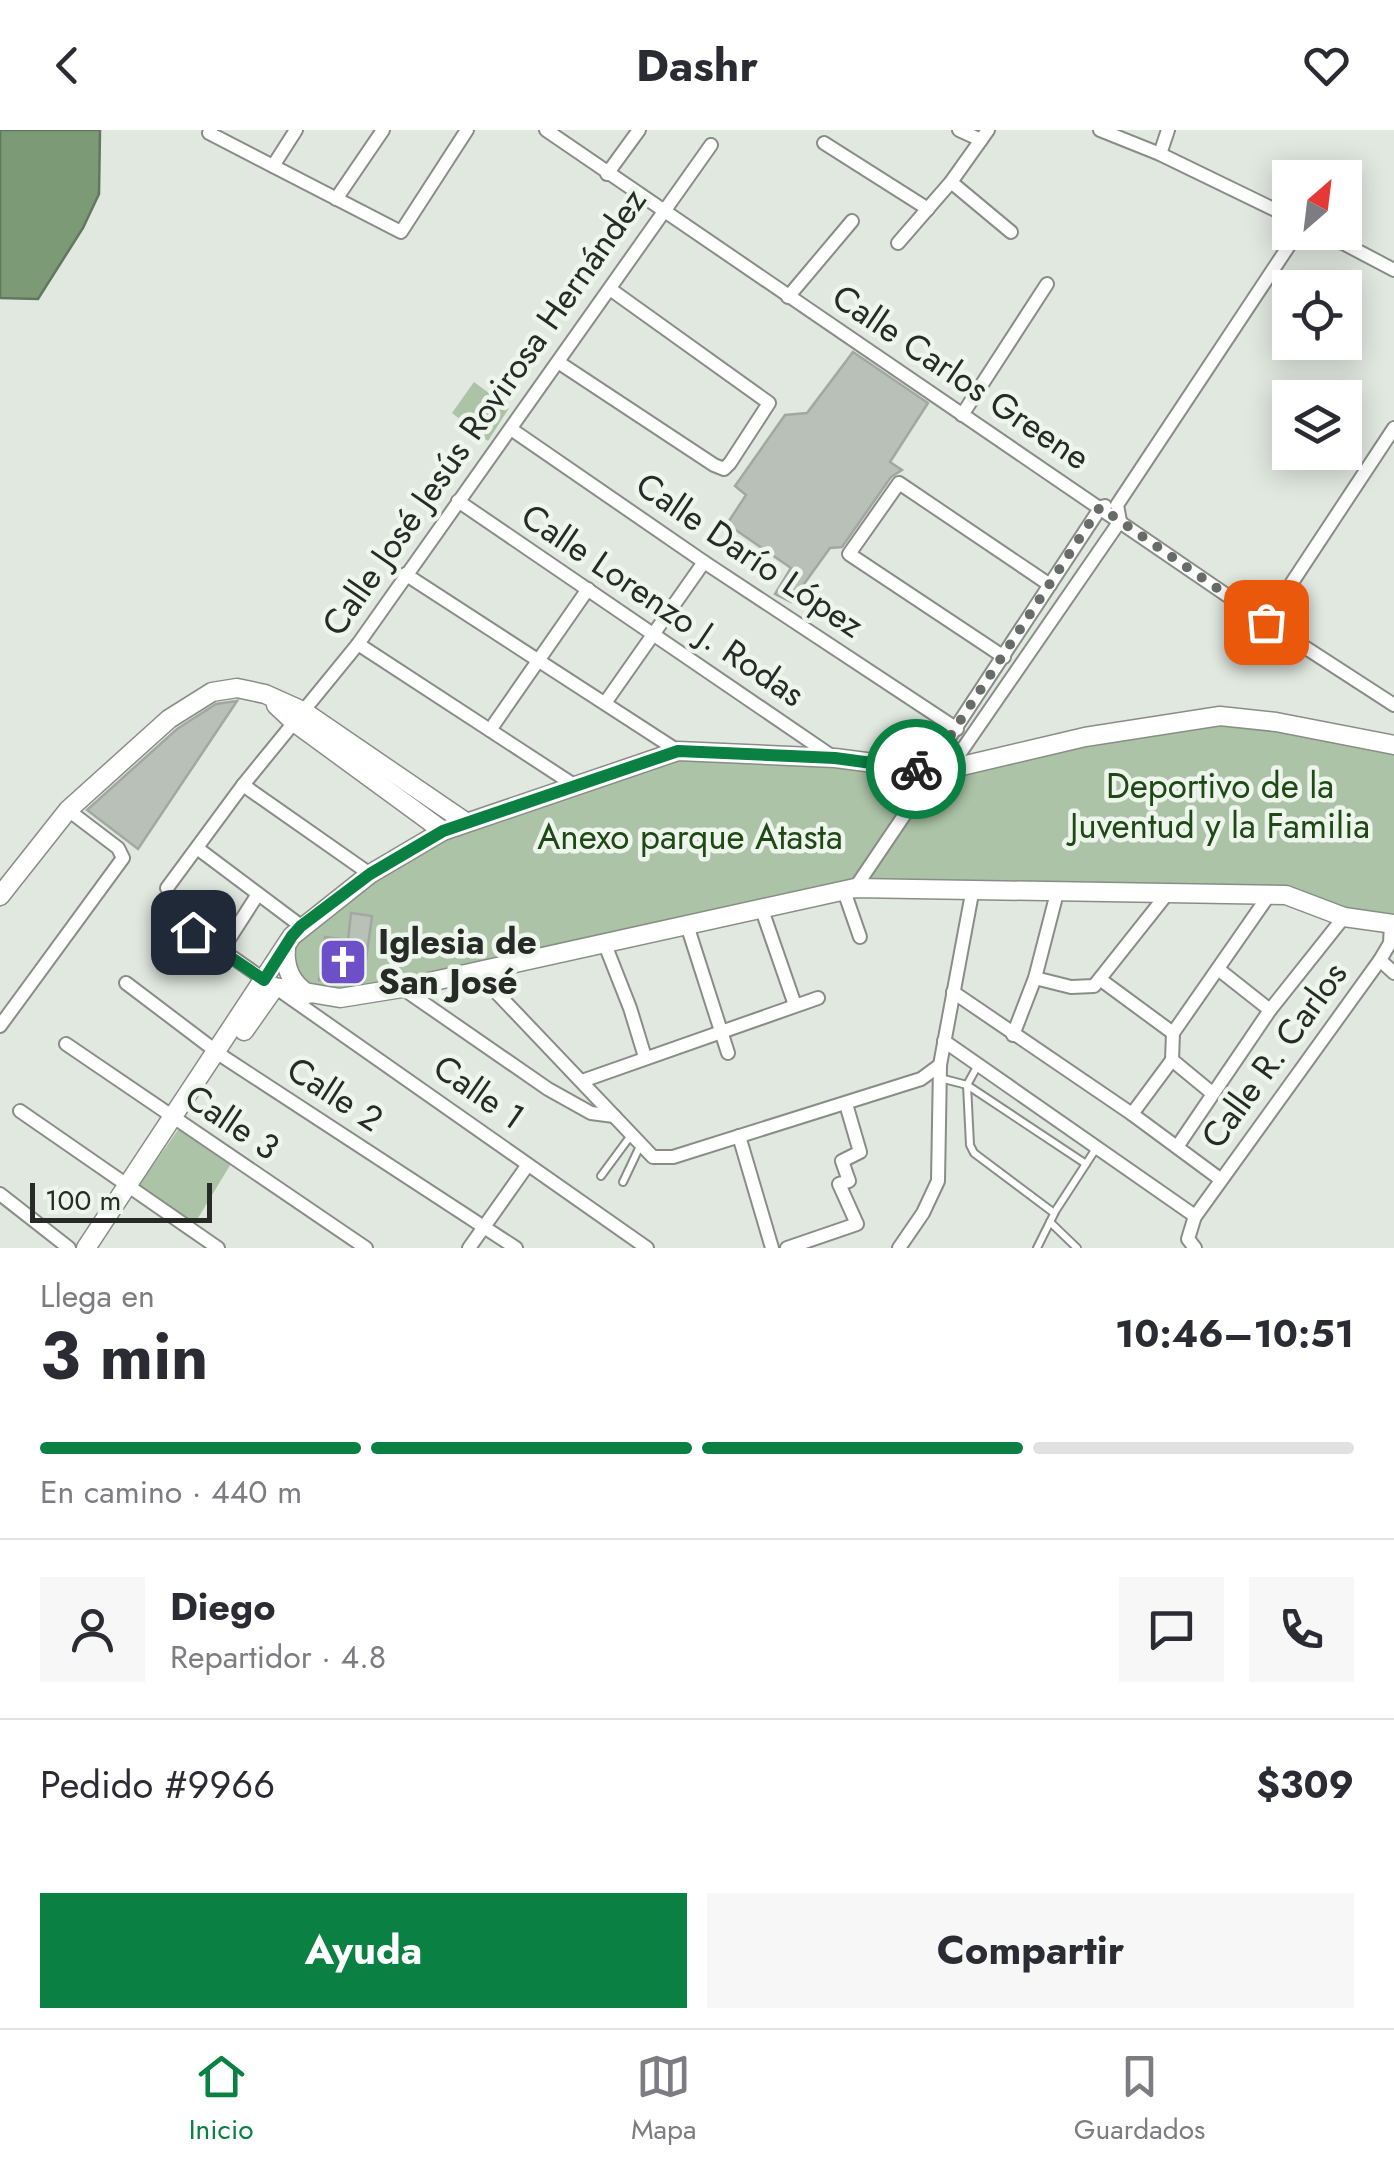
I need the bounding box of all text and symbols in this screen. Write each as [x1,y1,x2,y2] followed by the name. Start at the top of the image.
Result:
[636,33,758,98] text: Dashr
[40,38,95,93] icon: back
[1299,38,1354,93] icon: heart
[1272,160,1362,250] north arrow
[1272,160,1362,470] map controls
[310,178,658,646] street label: Calle José Jesús Rovirosa Hernández
[1272,270,1362,360] button: locate
[822,272,1100,482] street label: Calle Carlos Greene
[1272,380,1362,470] button: layers
[626,460,874,650] street label: Calle Darío López
[511,491,815,719] street label: Calle Lorenzo J. Rodas
[1224,580,1309,665] pin
[1239,595,1294,650] icon: bag
[866,719,966,819] courier
[889,742,944,797] icon: bike
[1066,761,1370,851] park label: Deportivo de la Juventud y la Familia
[537,812,843,862] park label: Anexo parque Atasta
[151,890,236,975] pin
[166,905,221,960] icon: home
[378,917,537,1007] place label: Iglesia de San José
[317,936,369,988] church icon: Iglesia de San José
[1189,951,1359,1159] street label: Calle R. Carlos
[423,1043,535,1141] street label: Calle 1
[277,1044,393,1144] street label: Calle 2
[175,1072,289,1172] street label: Calle 3
[30,1178,212,1222] scale bar
[45,1180,121,1221] text: 100 m
[40,1273,155,1319] text: Llega en
[1115,1306,1354,1361] text: 10:46–10:51
[40,1309,208,1403] text: 3 min
[40,1469,302,1515] text: En camino · 440 m
[40,1577,145,1682] button: person
[1119,1577,1224,1682] button: chat
[1249,1577,1354,1682] button: phone
[170,1579,276,1634] text: Diego
[170,1634,386,1680] text: Repartidor · 4.8
[40,1757,275,1812] text: Pedido #9966
[1256,1757,1354,1812] text: $309
[40,1893,687,2008] button: Ayuda
[707,1893,1354,2008] button: Compartir
[189,2049,253,2150] tab: Inicio
[631,2049,696,2150] tab: Mapa
[1074,2049,1205,2150] tab: Guardados

